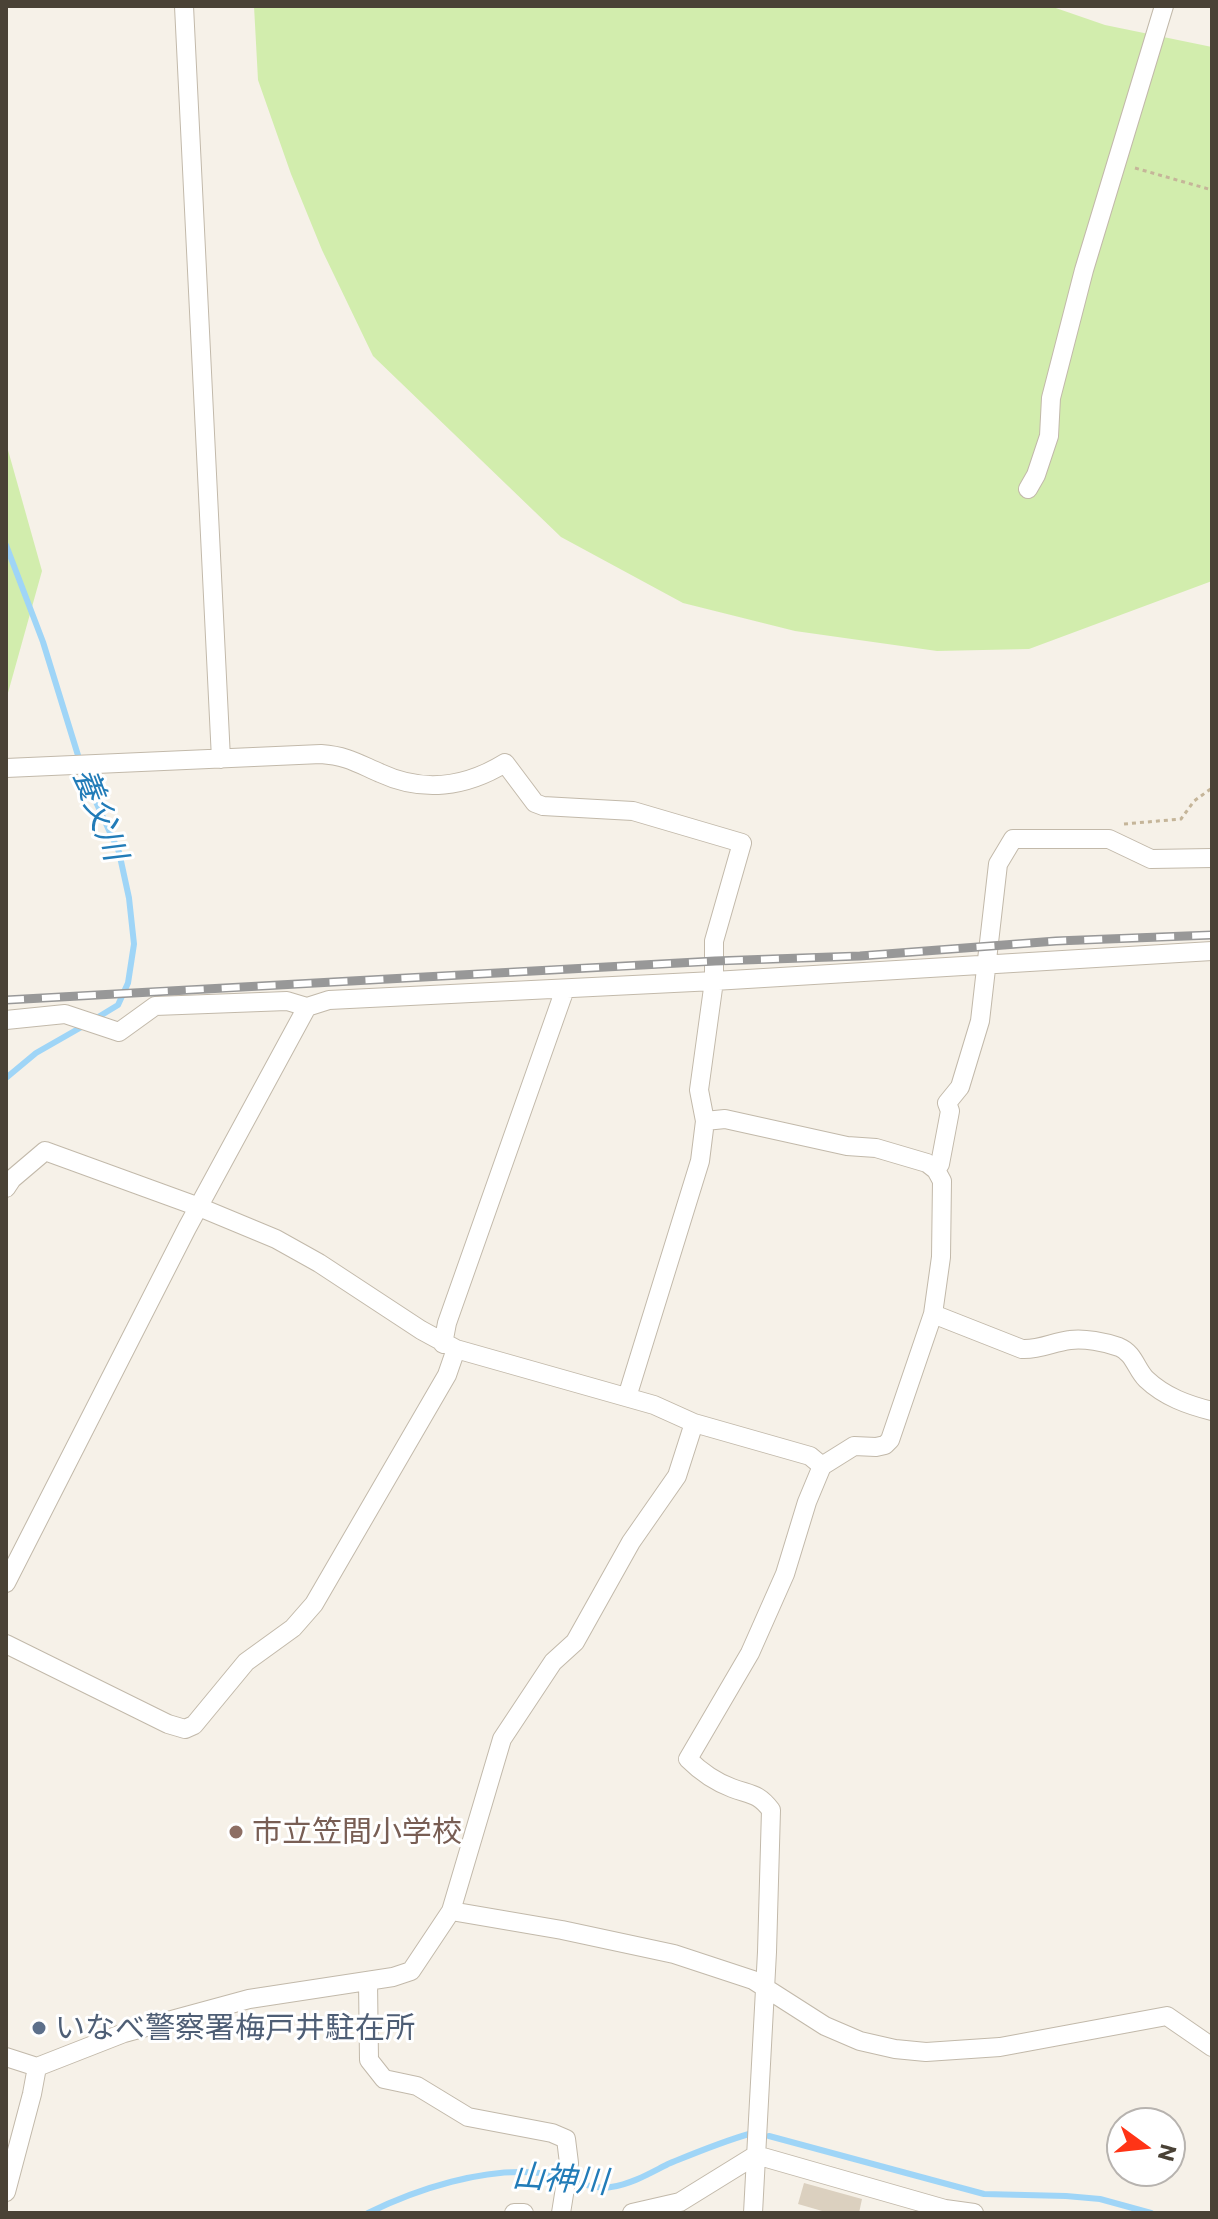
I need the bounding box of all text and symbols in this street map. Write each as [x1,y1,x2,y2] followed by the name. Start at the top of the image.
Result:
[65,762,135,866] water label: 養父川
[252,1814,462,1850] place label: 市立笠間小学校
[227,1823,245,1841] marker: 市立笠間小学校
[55,2010,415,2046] place label: いなべ警察署梅戸井駐在所
[30,2019,48,2037] marker: いなべ警察署梅戸井駐在所
[1106,2107,1186,2187] north arrow
[1153,2141,1183,2164] text: N
[511,2156,609,2202] water label: 山神川

